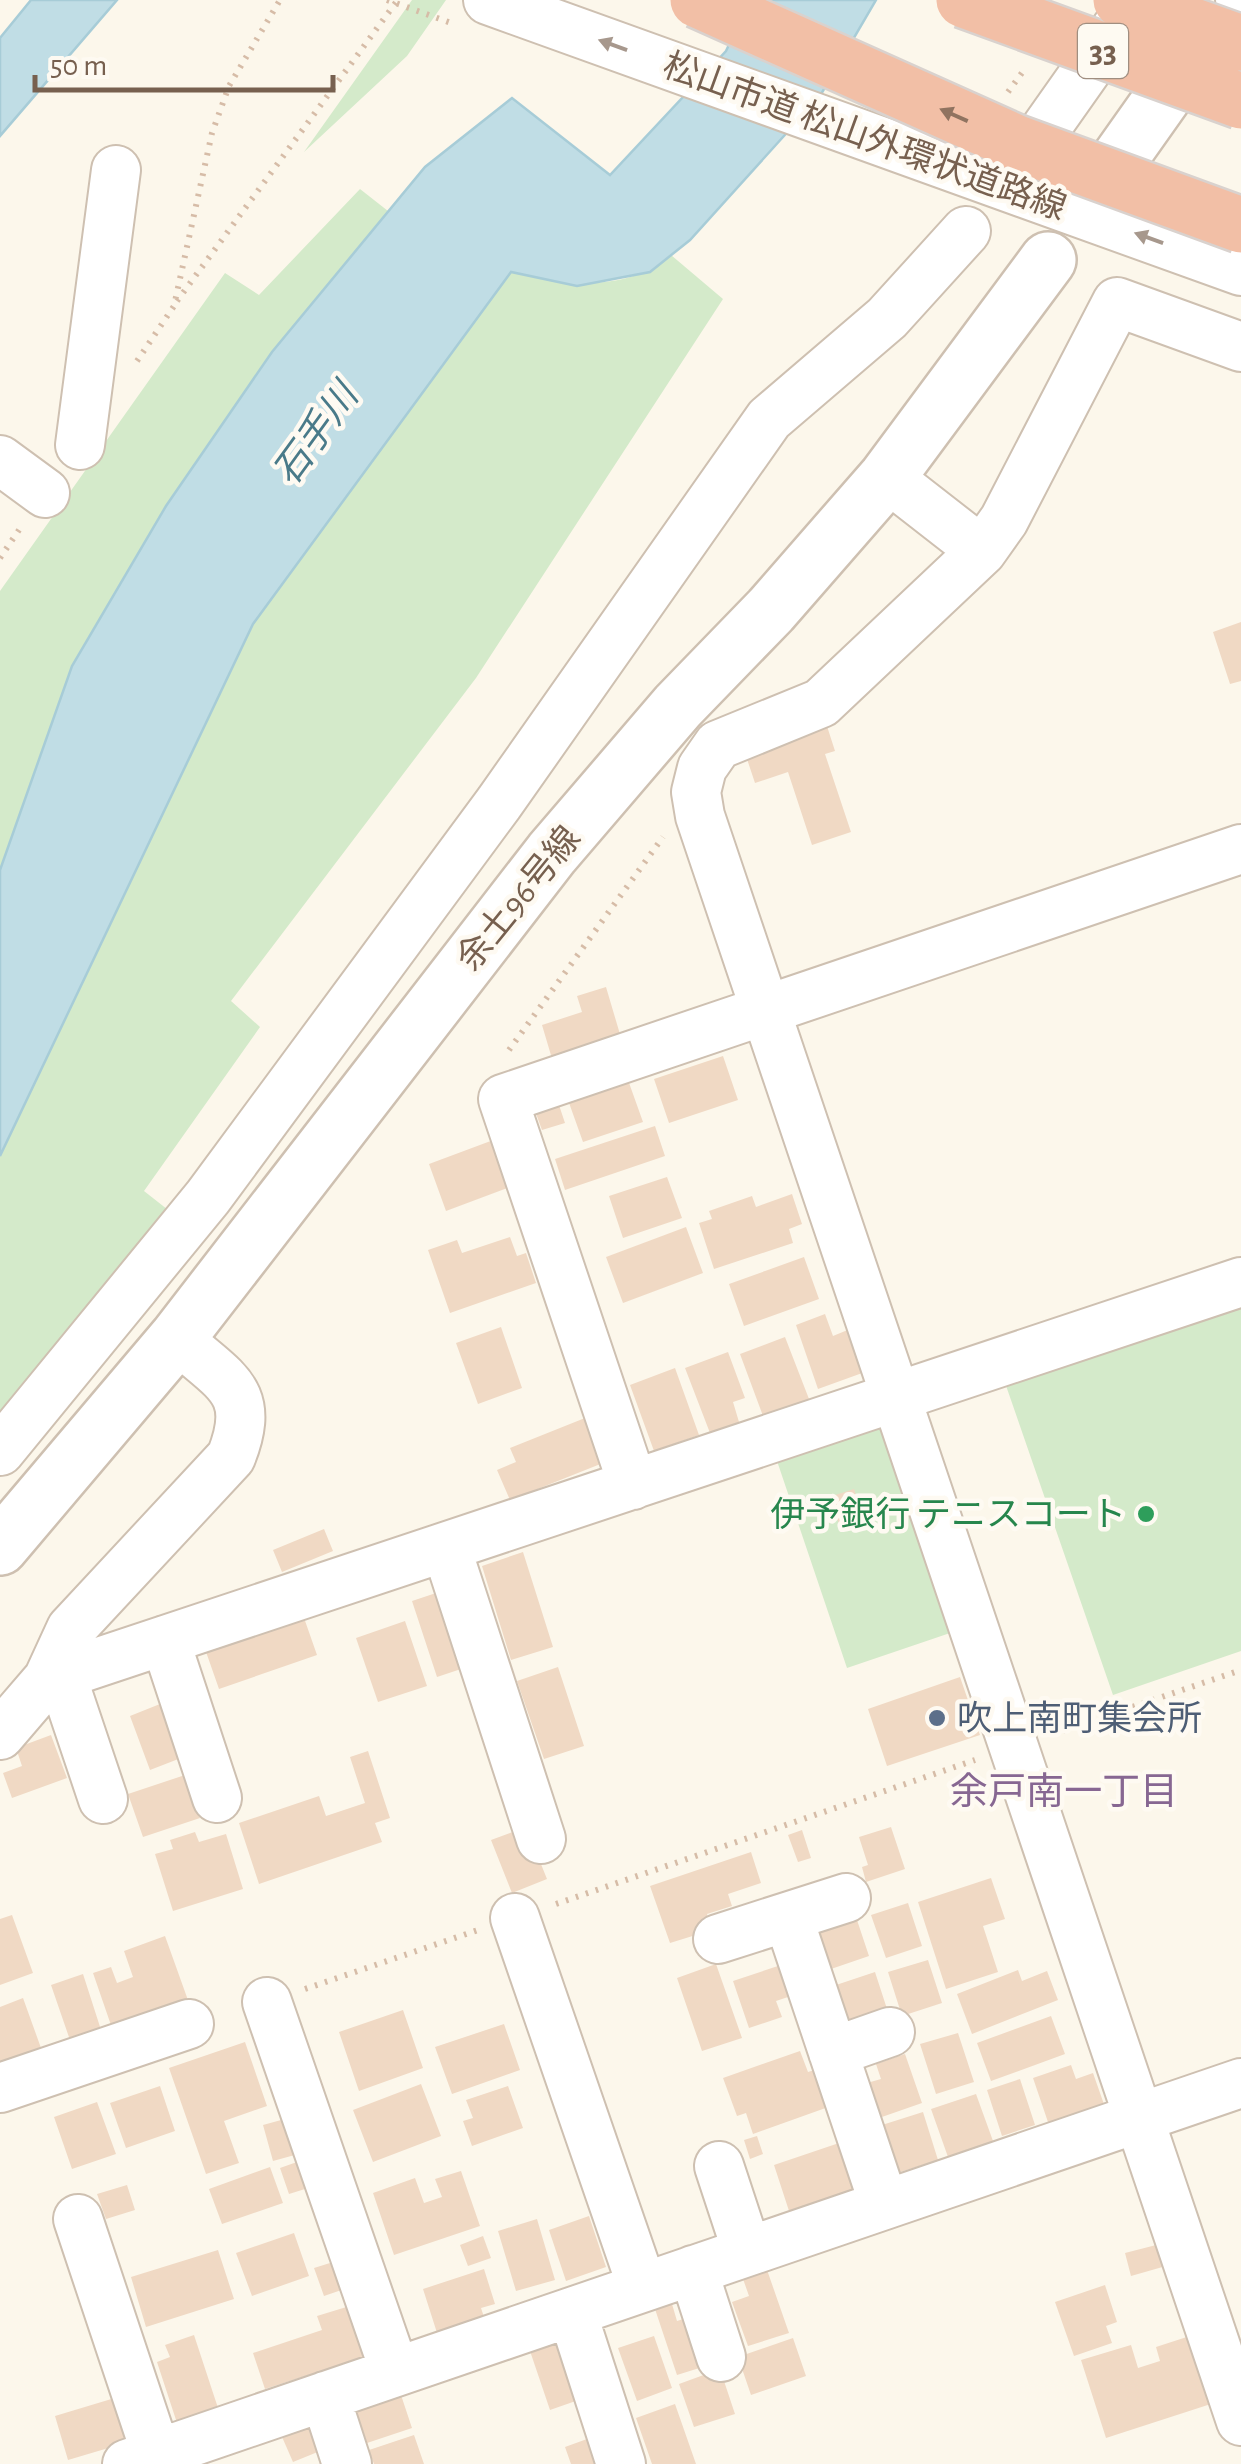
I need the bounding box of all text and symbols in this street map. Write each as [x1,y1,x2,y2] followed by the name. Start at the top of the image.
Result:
[1078,24,1128,78] road number: 33
[35,30,332,92] scale bar
[597,37,627,52] one-way arrow
[658,46,1071,227] street label: 松山市道 松山外環状道路線
[50,51,107,81] text: 50 m
[939,107,969,123] one-way arrow
[1134,230,1164,245] one-way arrow
[266,373,368,492] water label: 石手川
[450,819,587,977] street label: 余土96号線
[770,1496,1126,1533] place label: 伊予銀行 テニスコート
[1135,1503,1157,1525] marker: 伊予銀行 テニスコート
[957,1700,1202,1737] place label: 吹上南町集会所
[926,1707,948,1729] marker: 吹上南町集会所
[950,1772,1178,1812] district label: 余戸南一丁目

